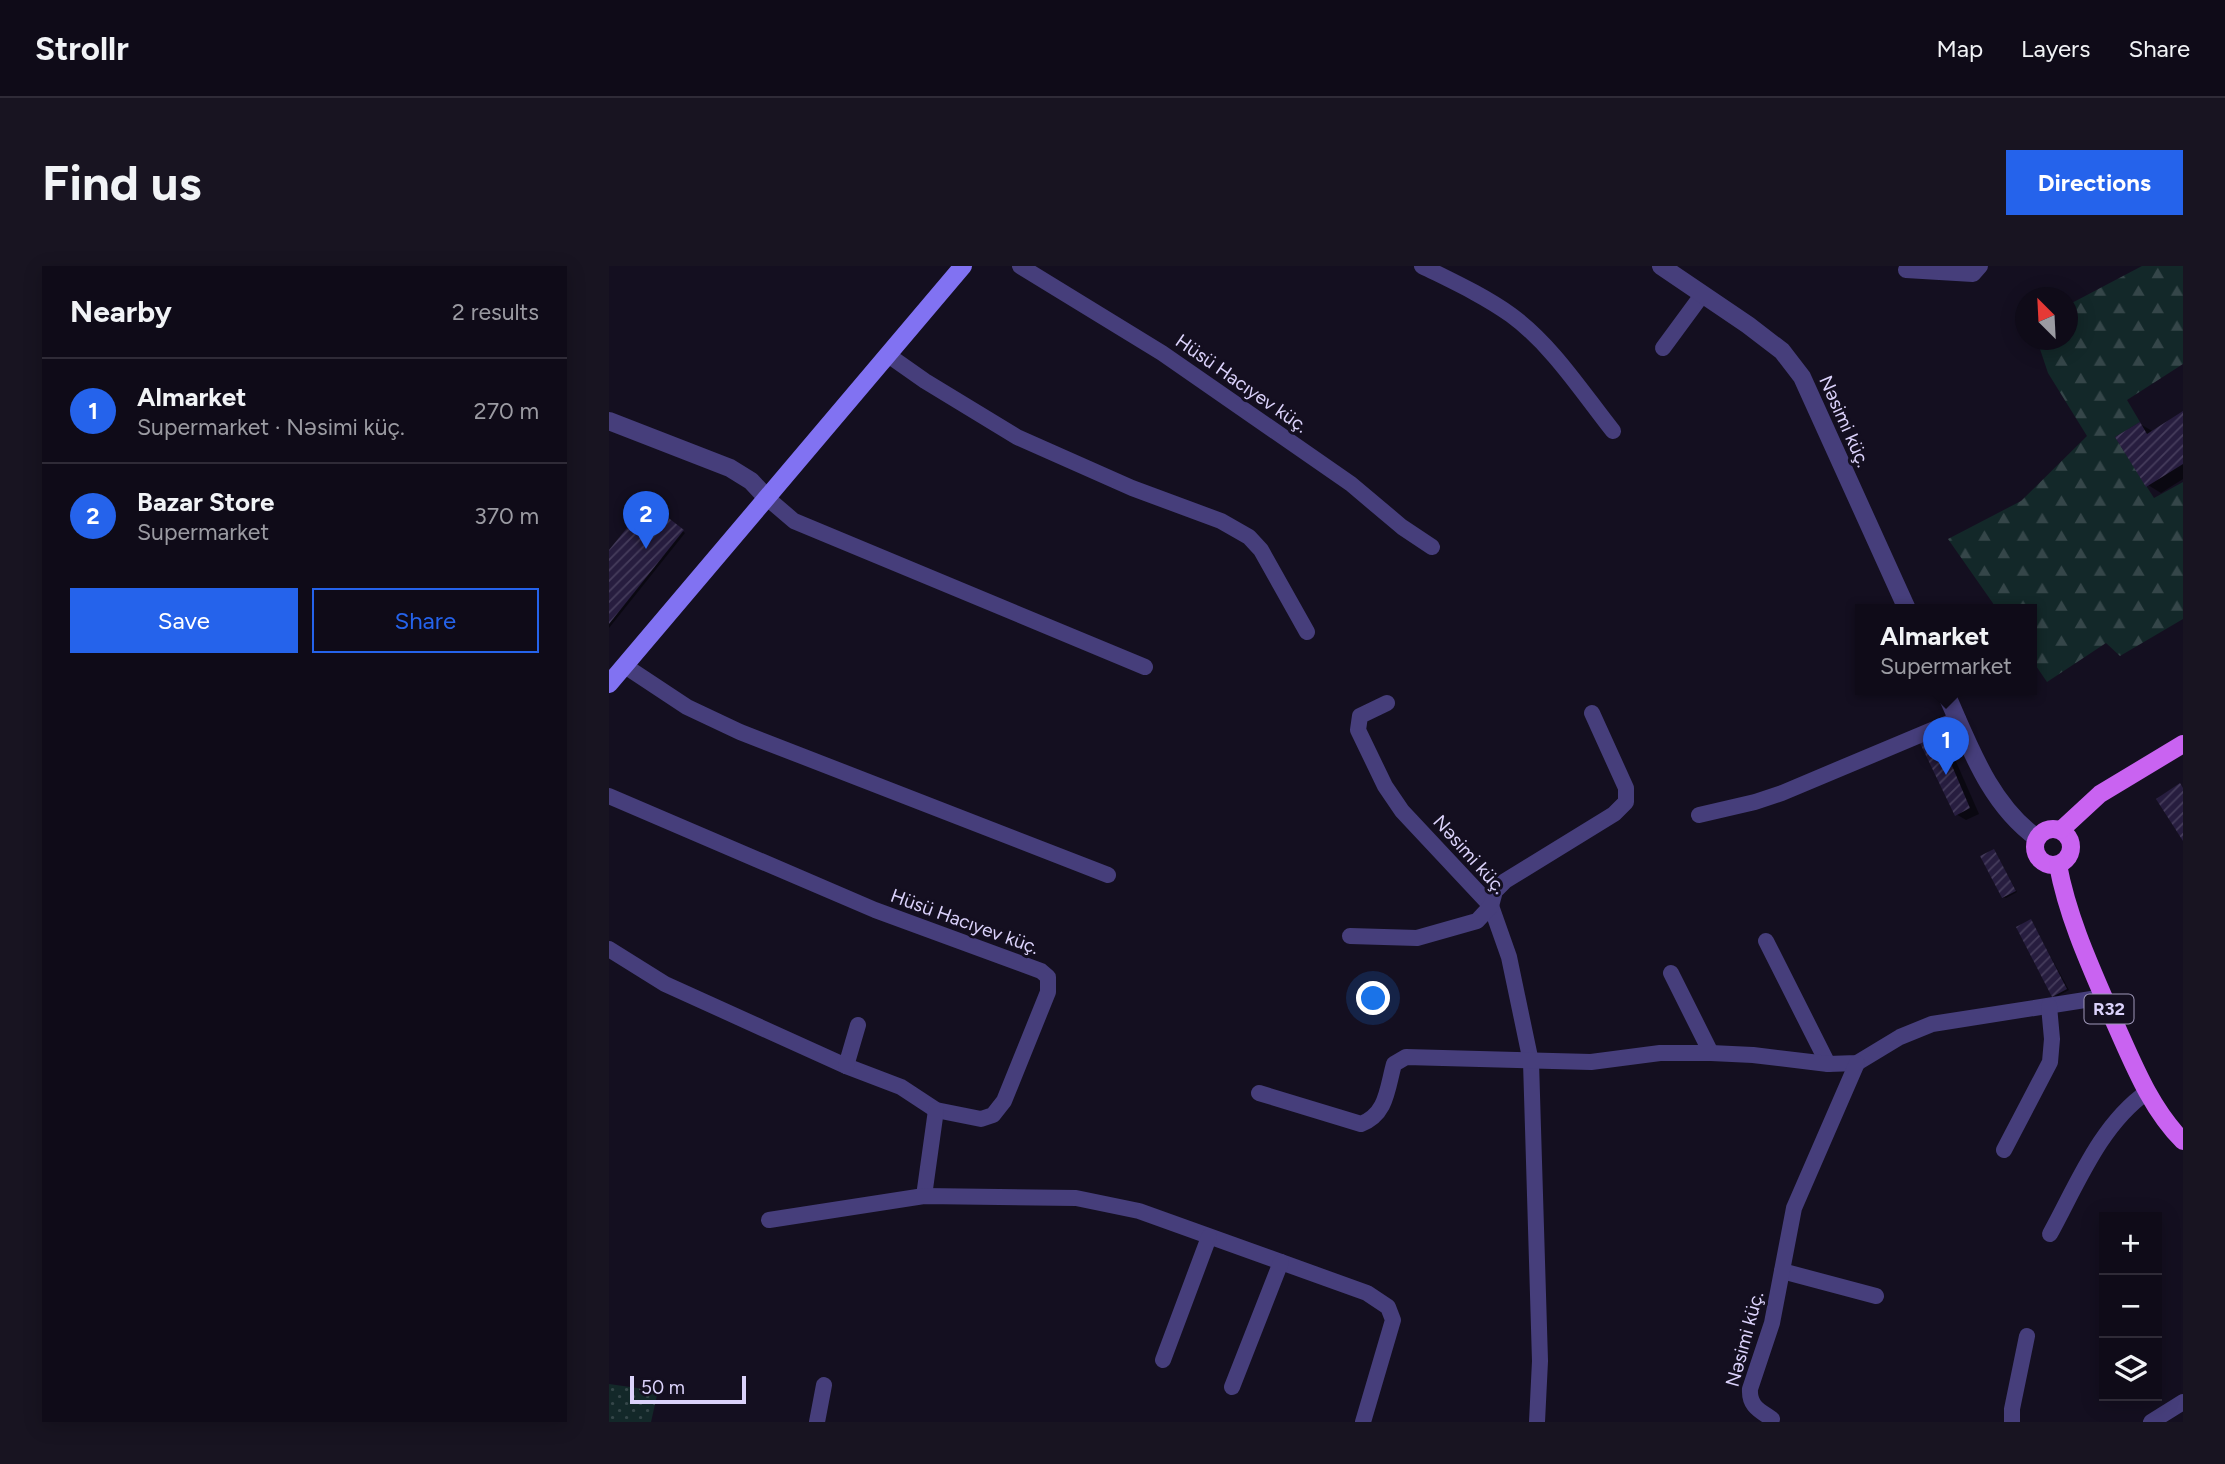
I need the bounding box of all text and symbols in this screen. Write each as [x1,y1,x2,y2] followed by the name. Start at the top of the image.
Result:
[35,29,129,68] text: Strollr
[1936,34,1983,63] text: Map
[2021,34,2090,63] text: Layers
[2128,34,2190,63] text: Share
[2006,150,2183,215] button: Directions
[42,153,201,212] text: Find us
[2015,287,2078,350] north arrow
[70,293,172,330] text: Nearby
[452,298,539,326] text: 2 results
[1171,329,1312,438] street label: Hüsü Hacıyev küç.
[1814,372,1875,471] street label: Nəsimi küç.
[137,381,247,413] text: Almarket
[88,397,98,425] text: 1
[474,397,539,425] text: 270 m
[137,413,405,441] text: Supermarket · Nəsimi küç.
[137,486,274,518] text: Bazar Store
[623,491,669,549] pin: 2
[86,502,100,530] text: 2
[474,502,539,530] text: 370 m
[137,518,269,546] text: Supermarket
[70,588,298,653] button: Save
[312,588,539,653] button: Share
[1855,604,2037,695] popup
[1880,620,1989,652] text: Almarket
[1880,652,2012,680] text: Supermarket
[1923,717,1969,775] pin: 1
[1428,810,1511,898] street label: Nəsimi küç.
[888,884,1042,959] street label: Hüsü Hacıyev küç.
[1356,981,1390,1015] your location
[2085,994,2133,1024] road number: R32
[2099,1212,2162,1401] map controls
[2099,1212,2162,1275] button: +
[2099,1275,2162,1338] button: −
[1721,1289,1768,1389] street label: Nəsimi küç.
[2099,1338,2162,1401] button: layers
[630,1373,745,1405] scale bar
[641,1376,685,1399] text: 50 m

